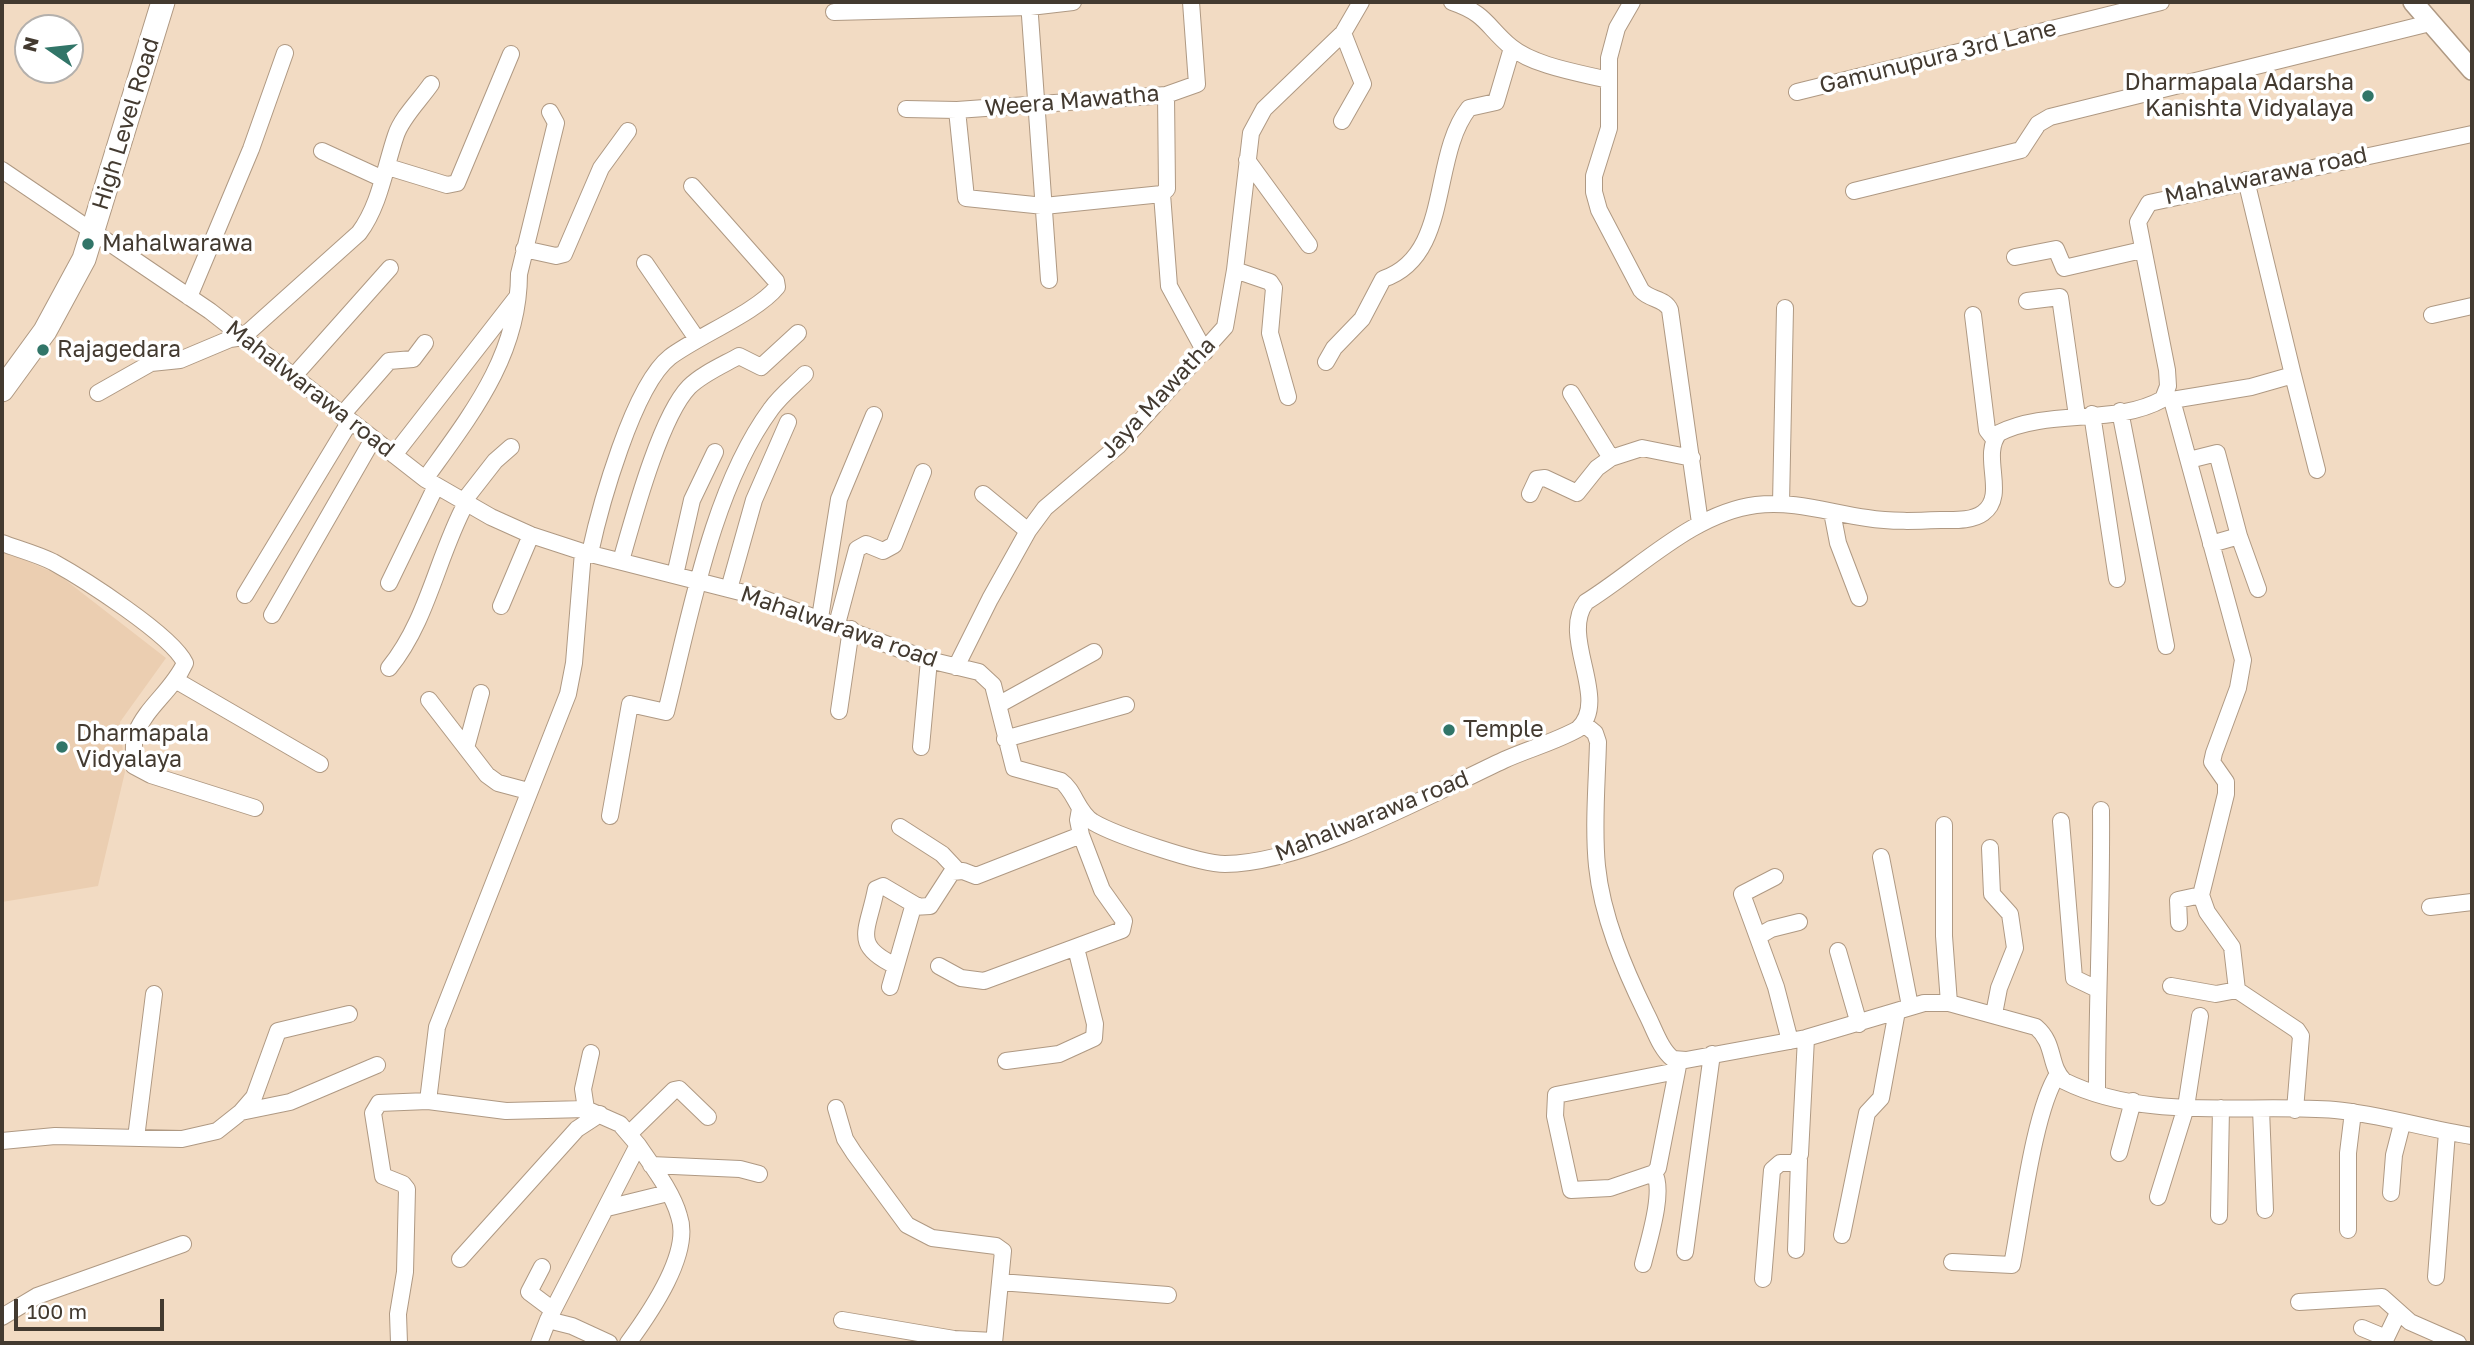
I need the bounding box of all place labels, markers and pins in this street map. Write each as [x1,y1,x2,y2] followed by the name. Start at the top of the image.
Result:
[2125,69,2354,123] place label: Dharmapala Adarsha Kanishta Vidyalaya
[2360,88,2376,104] marker: Dharmapala Adarsha Kanishta Vidyalaya
[102,230,253,258] place label: Mahalwarawa
[80,236,96,252] marker: Mahalwarawa
[57,336,181,364] place label: Rajagedara
[35,342,51,358] marker: Rajagedara
[1463,716,1543,744] place label: Temple
[76,720,209,774] place label: Dharmapala Vidyalaya
[1441,722,1457,738] marker: Temple
[54,739,70,755] marker: Dharmapala Vidyalaya

